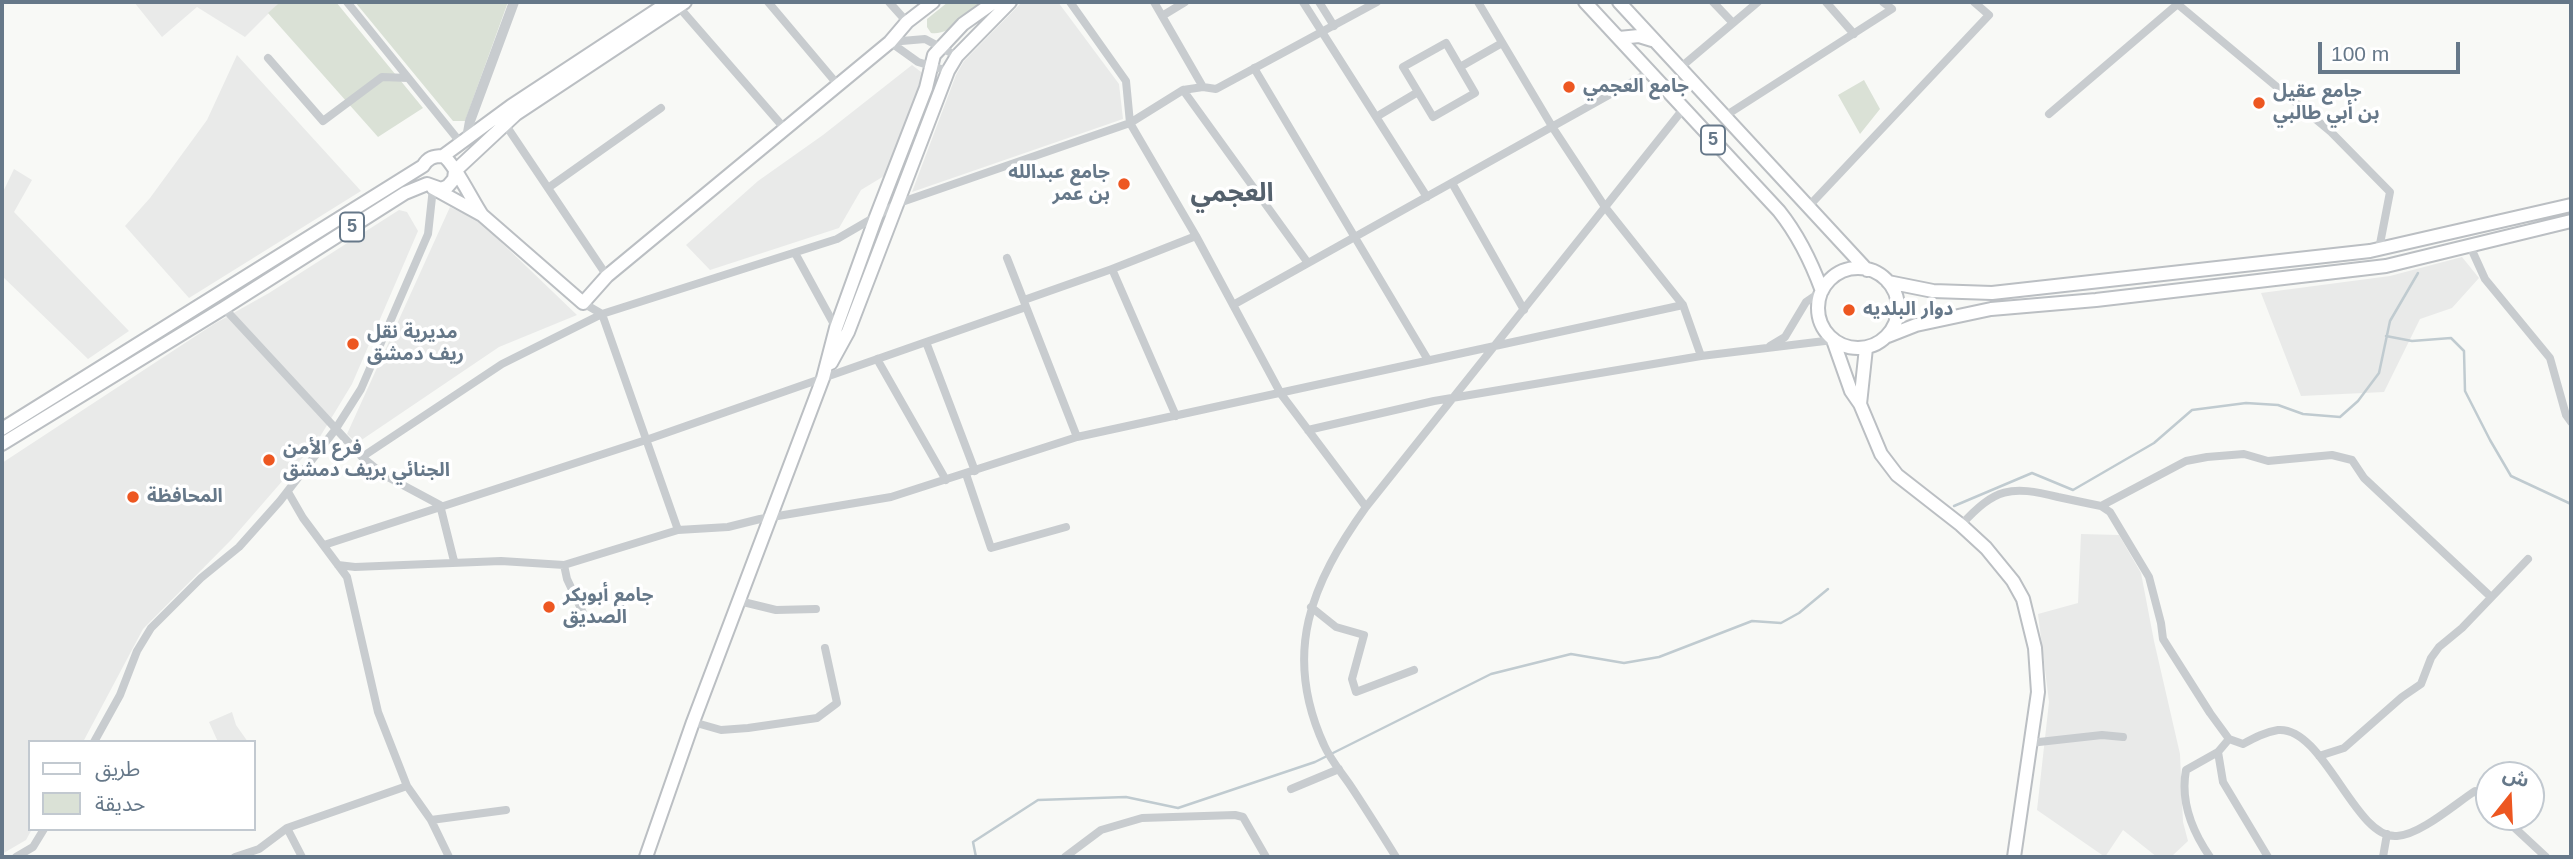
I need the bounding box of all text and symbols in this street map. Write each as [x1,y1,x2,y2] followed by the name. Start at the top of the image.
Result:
[2321,28,2463,72] scale bar
[2331,42,2389,65] text: 100 m
[1583,76,1689,98] place label: جامع العجمي
[1561,79,1577,95] marker: جامع العجمي
[2273,81,2379,125] place label: جامع عقيل بن أبي طالبي
[2251,95,2267,111] marker: جامع عقيل بن أبي طالبي
[1701,125,1725,154] road number: 5
[1008,162,1110,206] place label: جامع عبدالله بن عمر
[1116,176,1132,192] marker: جامع عبدالله بن عمر
[1190,178,1274,210] district label: العجمي
[340,212,364,242] road number: 5
[1863,299,1953,321] place label: دوار البلديه
[1841,302,1857,318] marker: دوار البلديه
[367,322,464,366] place label: مديرية نقل ريف دمشق
[345,336,361,352] marker: مديرية نقل ريف دمشق
[283,438,450,482] place label: فرع الأمن الجنائي بريف دمشق
[261,452,277,468] marker: فرع الأمن الجنائي بريف دمشق
[147,486,223,508] place label: المحافظة
[125,489,141,505] marker: المحافظة
[563,585,654,629] place label: جامع أبوبكر الصديق
[541,599,557,615] marker: جامع أبوبكر الصديق
[28,740,256,831] legend
[95,757,140,780] text: طريق
[2475,761,2545,831] north arrow
[2500,763,2532,791] text: ش
[95,792,145,815] text: حديقة

